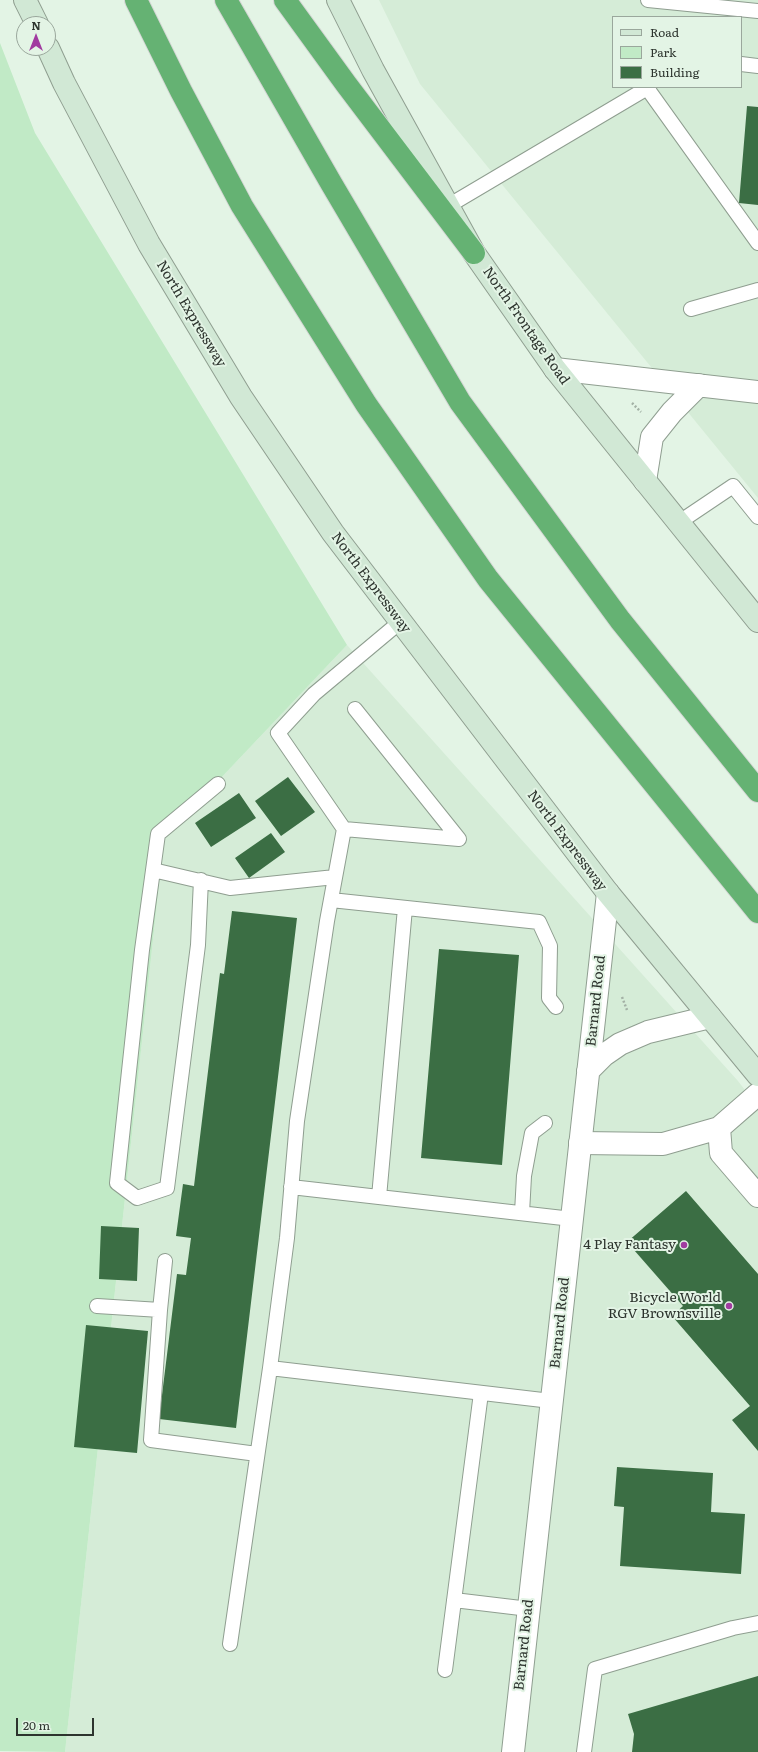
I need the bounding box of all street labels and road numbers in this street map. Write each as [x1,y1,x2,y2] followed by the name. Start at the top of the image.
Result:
[152,258,230,370] street label: North Expressway
[479,264,573,388] street label: North Frontage Road
[328,529,414,637] street label: North Expressway
[524,787,610,895] street label: North Expressway
[583,954,609,1048] street label: Barnard Road
[547,1276,573,1370] street label: Barnard Road
[511,1598,537,1692] street label: Barnard Road

